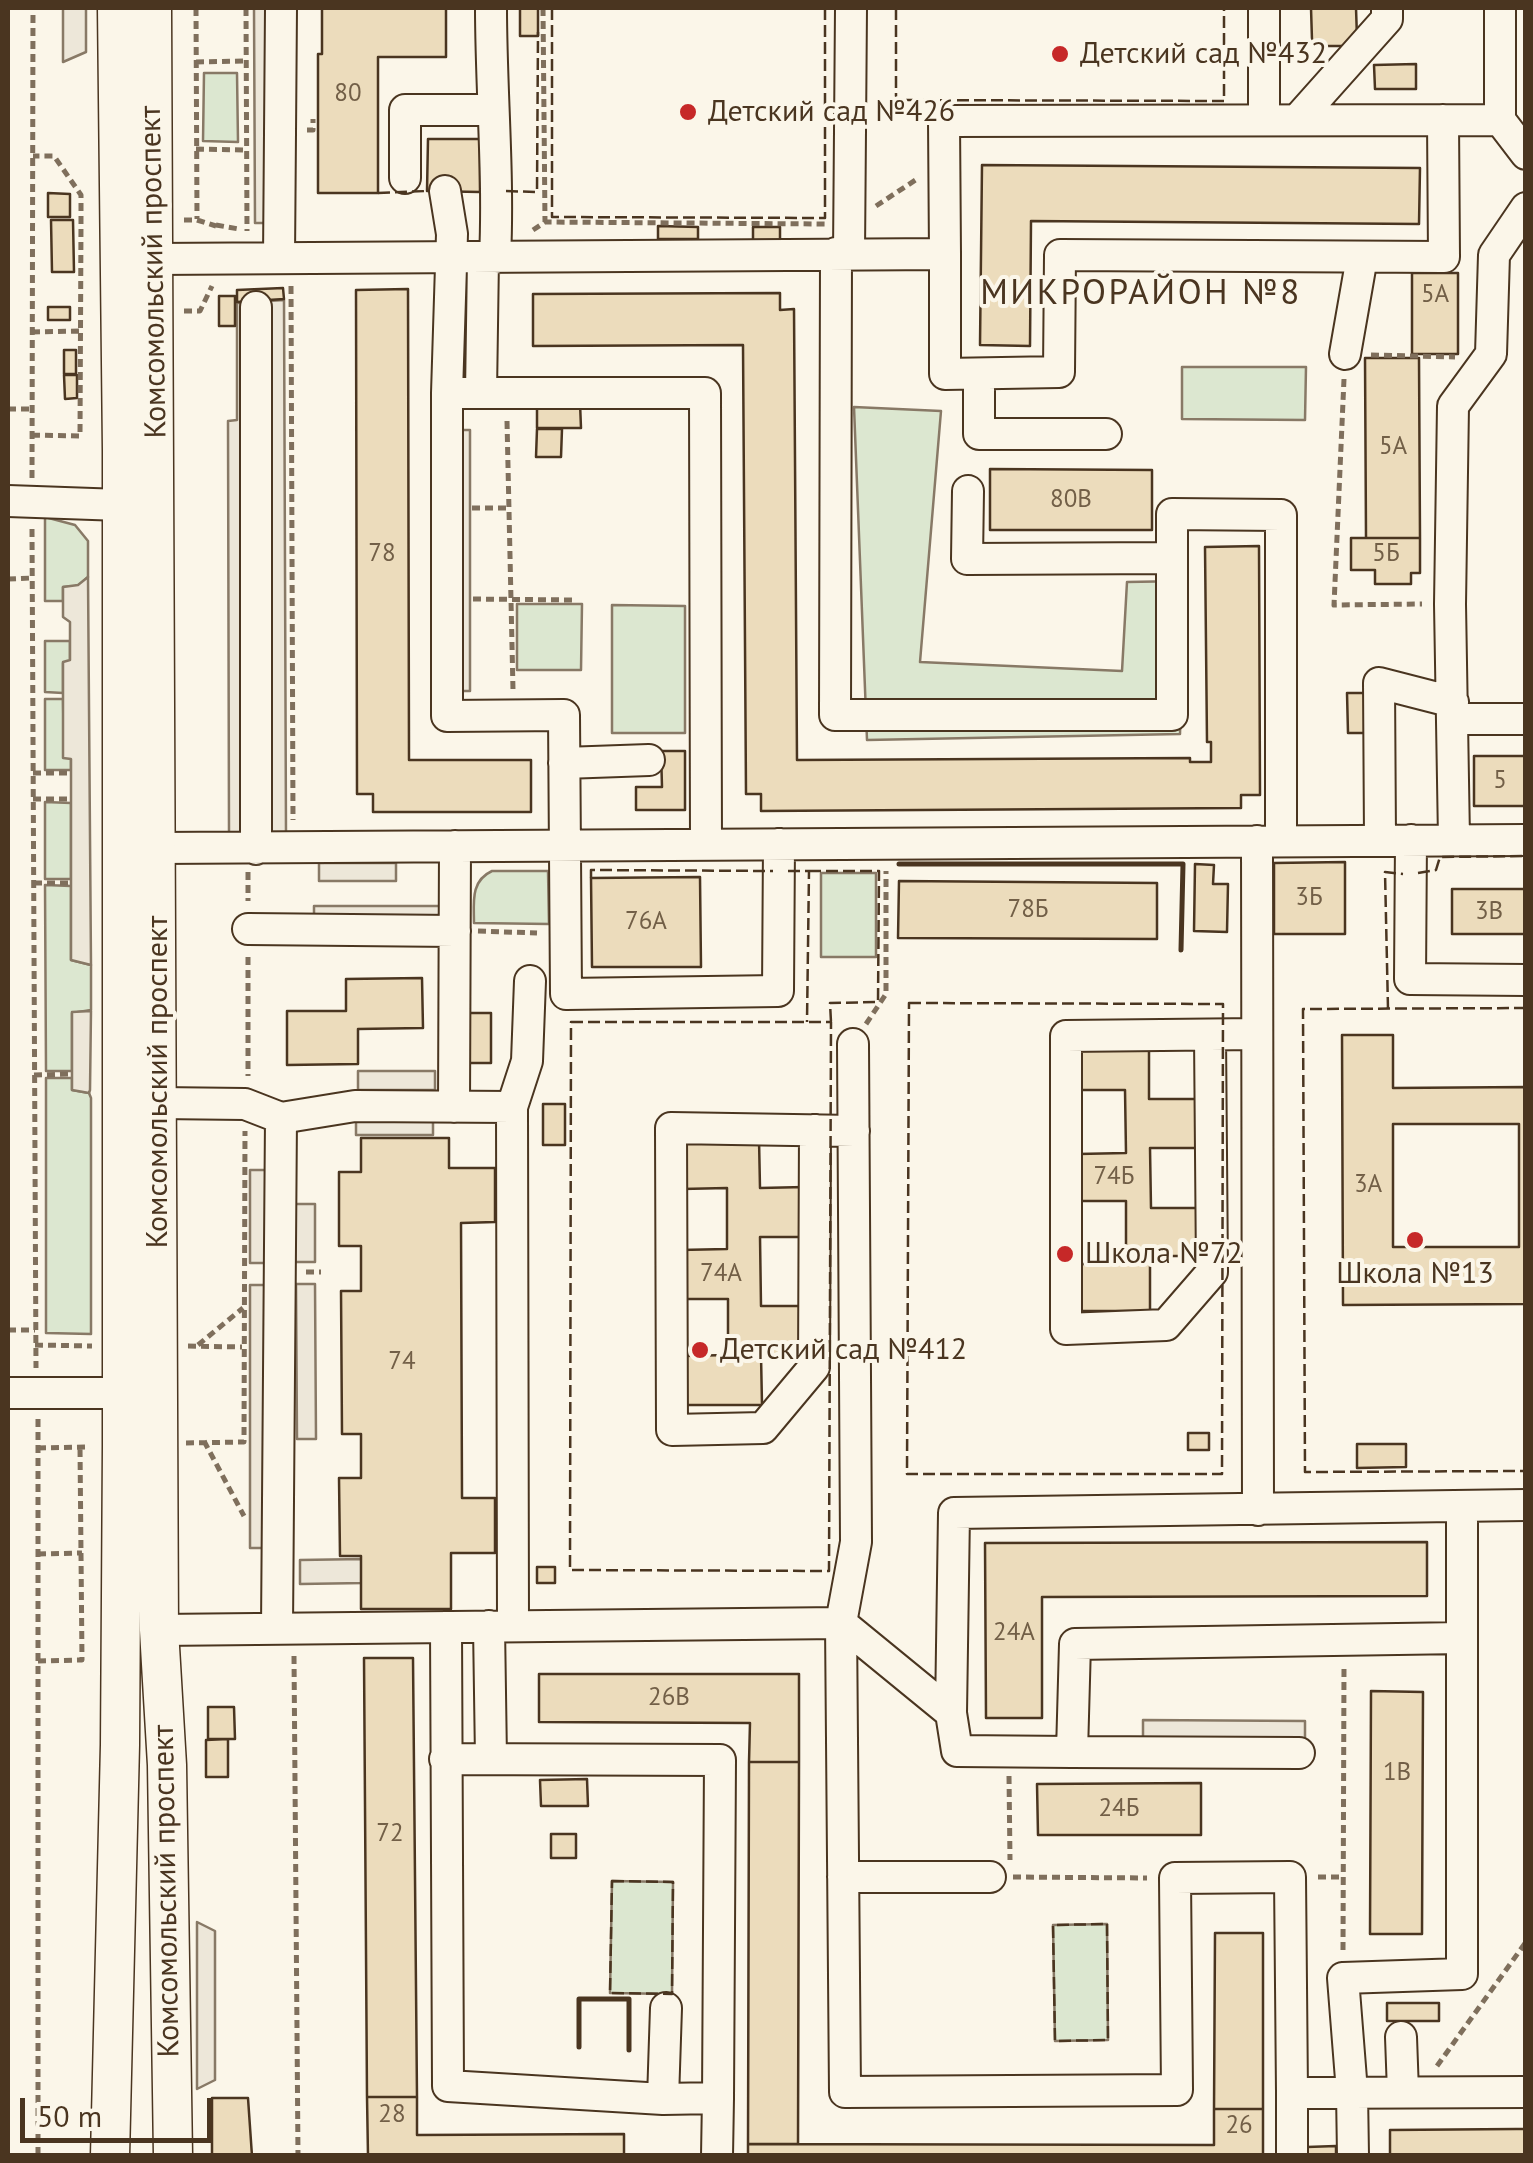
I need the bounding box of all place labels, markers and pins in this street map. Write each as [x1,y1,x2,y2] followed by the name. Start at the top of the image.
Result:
[1080,36,1327,72] place label: Детский сад №432
[1049,43,1071,65] marker: Детский сад №432
[708,94,955,130] place label: Детский сад №426
[677,101,699,123] marker: Детский сад №426
[1404,1229,1426,1251] marker: Школа №13
[1085,1236,1243,1272] place label: Школа №72
[1054,1243,1076,1265] marker: Школа №72
[1336,1256,1494,1292] place label: Школа №13
[720,1332,967,1368] place label: Детский сад №412
[689,1339,711,1361] marker: Детский сад №412

